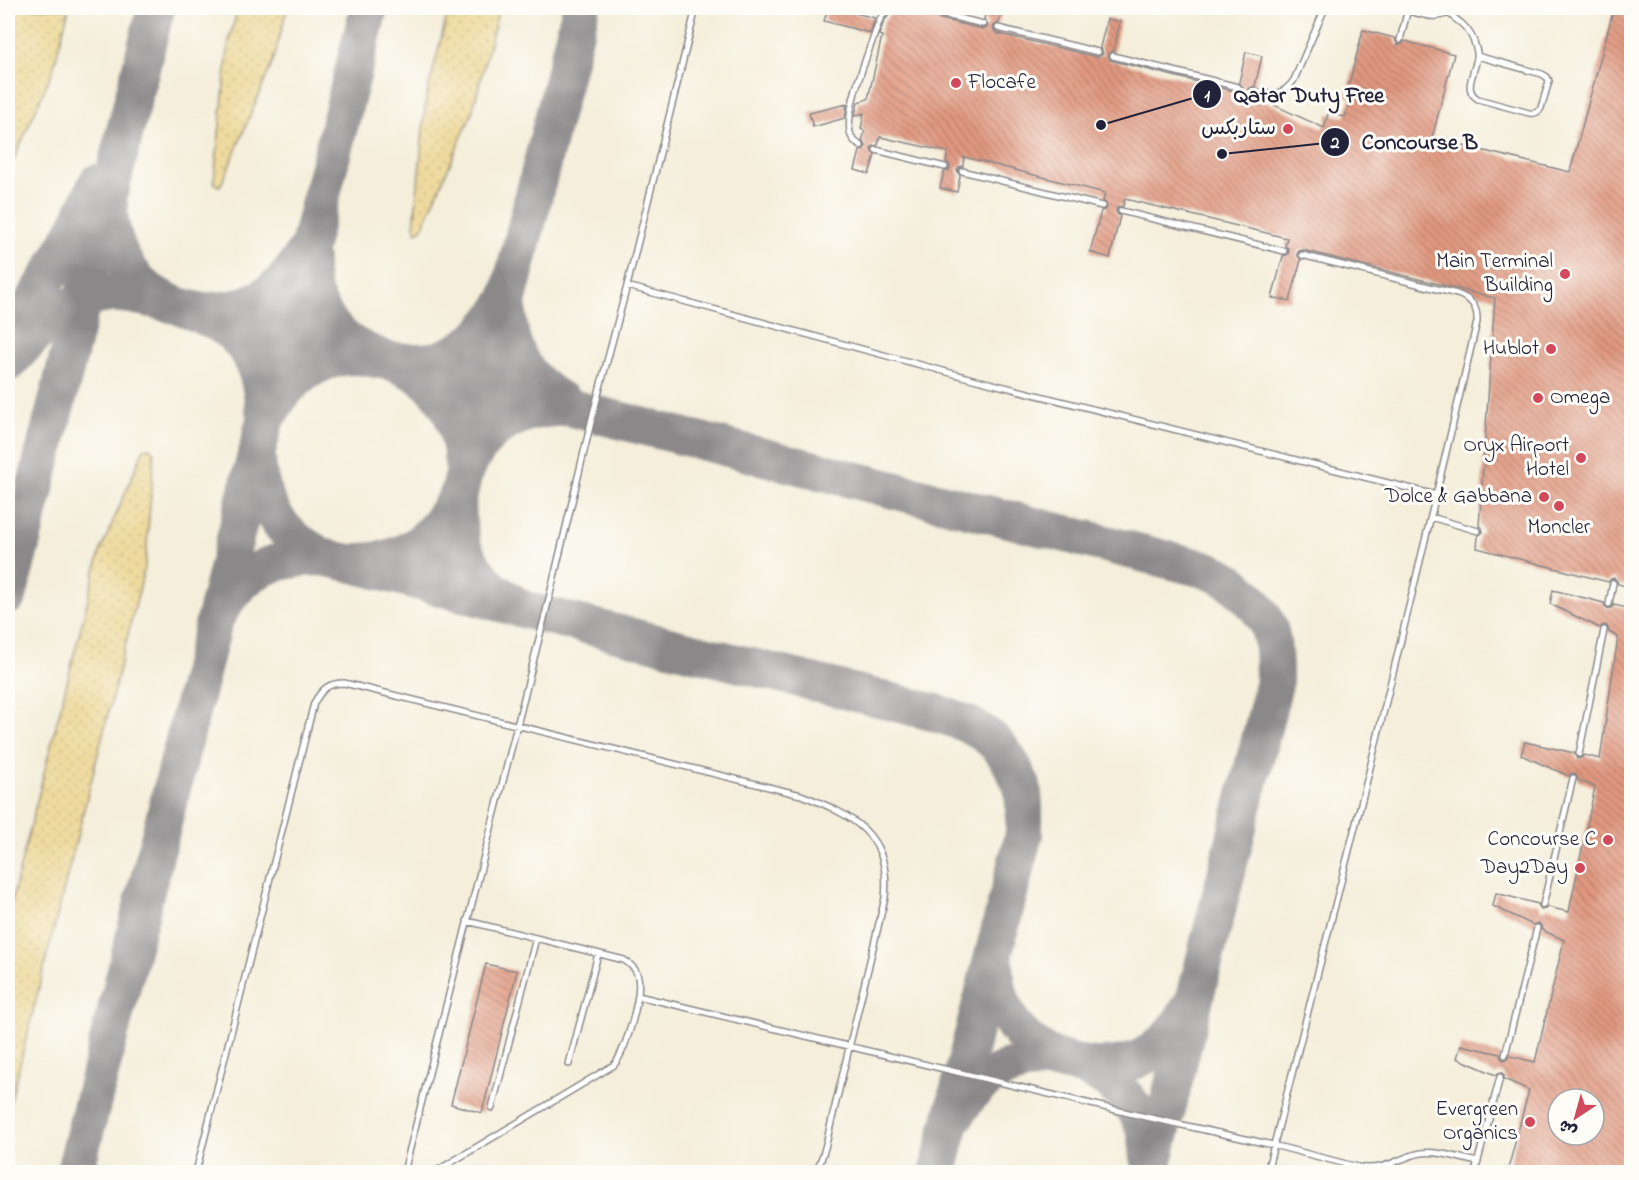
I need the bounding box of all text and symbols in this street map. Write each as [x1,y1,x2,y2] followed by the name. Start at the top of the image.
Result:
[967,68,1036,98] place label: Flocafe
[1192,74,1396,114] callout: Qatar Duty Free
[949,76,963,90] marker: Flocafe
[1234,81,1385,114] text: Qatar Duty Free
[1204,84,1210,110] text: 1
[1201,114,1276,144] place label: ستاربكس
[1281,122,1295,136] marker: ستاربكس
[1320,122,1490,162] callout: Concourse B
[1362,128,1478,160] text: Concourse B
[1330,131,1340,157] text: 2
[1436,247,1553,303] place label: Main Terminal Building
[1558,267,1572,281] marker: Main Terminal Building
[1483,334,1539,364] place label: Hublot
[1544,342,1558,356] marker: Hublot
[1550,383,1610,415] place label: Omega
[1531,391,1545,405] marker: Omega
[1463,431,1569,485] place label: Oryx Airport Hotel
[1574,451,1588,465] marker: Oryx Airport Hotel
[1384,482,1532,512] place label: Dolce & Gabbana
[1537,490,1551,504] marker: Dolce & Gabbana
[1552,499,1566,513] marker: Moncler
[1528,513,1591,543] place label: Moncler
[1488,825,1596,855] place label: Concourse C
[1601,833,1615,847] marker: Concourse C
[1480,853,1568,885] place label: Day2Day
[1573,861,1587,875] marker: Day2Day
[1546,1087,1606,1147] north arrow
[1435,1095,1518,1151] place label: Evergreen Organics
[1554,1113,1583,1142] text: ش
[1523,1115,1537,1129] marker: Evergreen Organics

